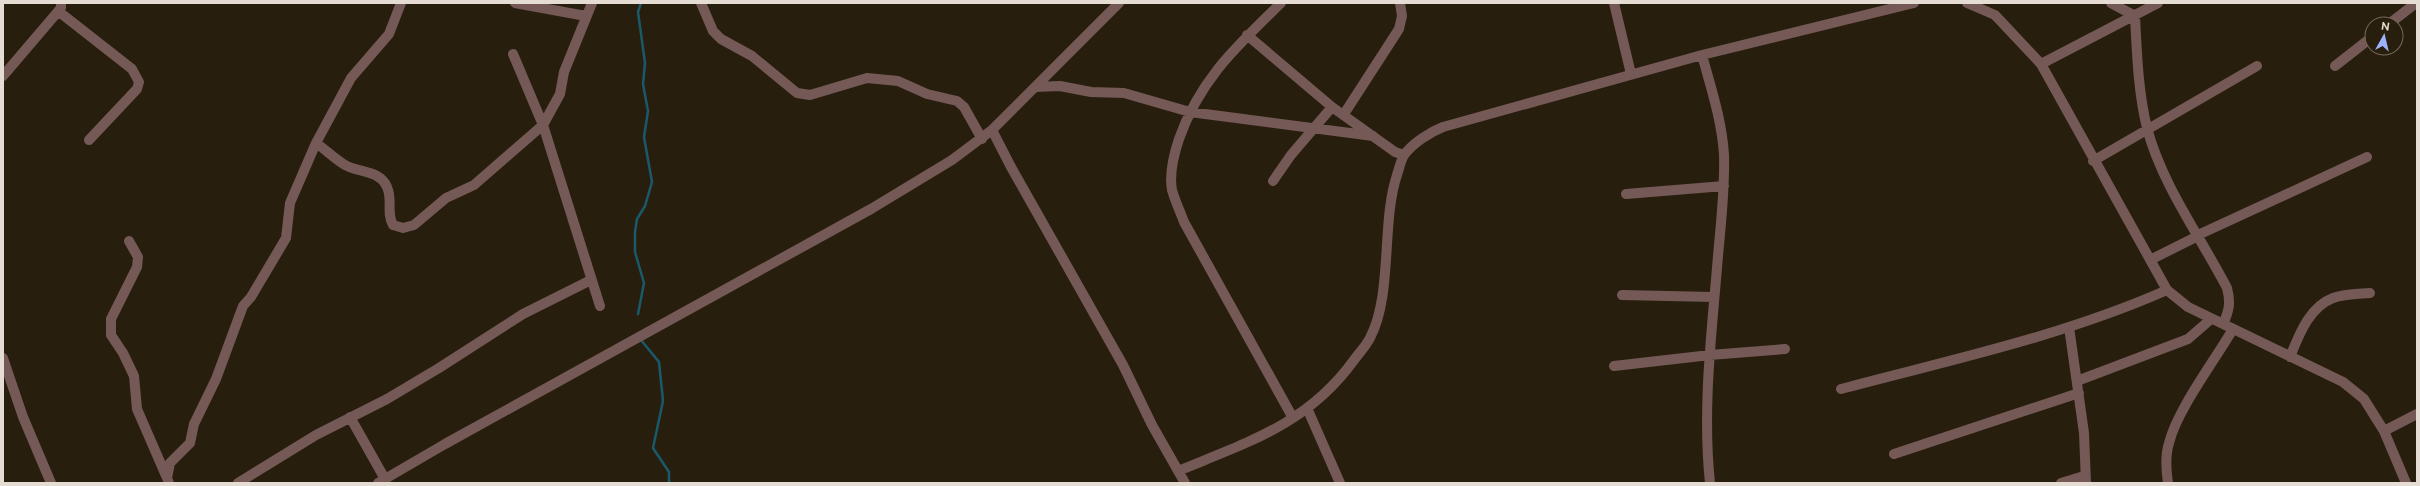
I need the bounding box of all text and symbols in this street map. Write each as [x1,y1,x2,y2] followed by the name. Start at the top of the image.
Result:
[2364,16,2404,56] north arrow
[2380,20,2390,34] text: N

